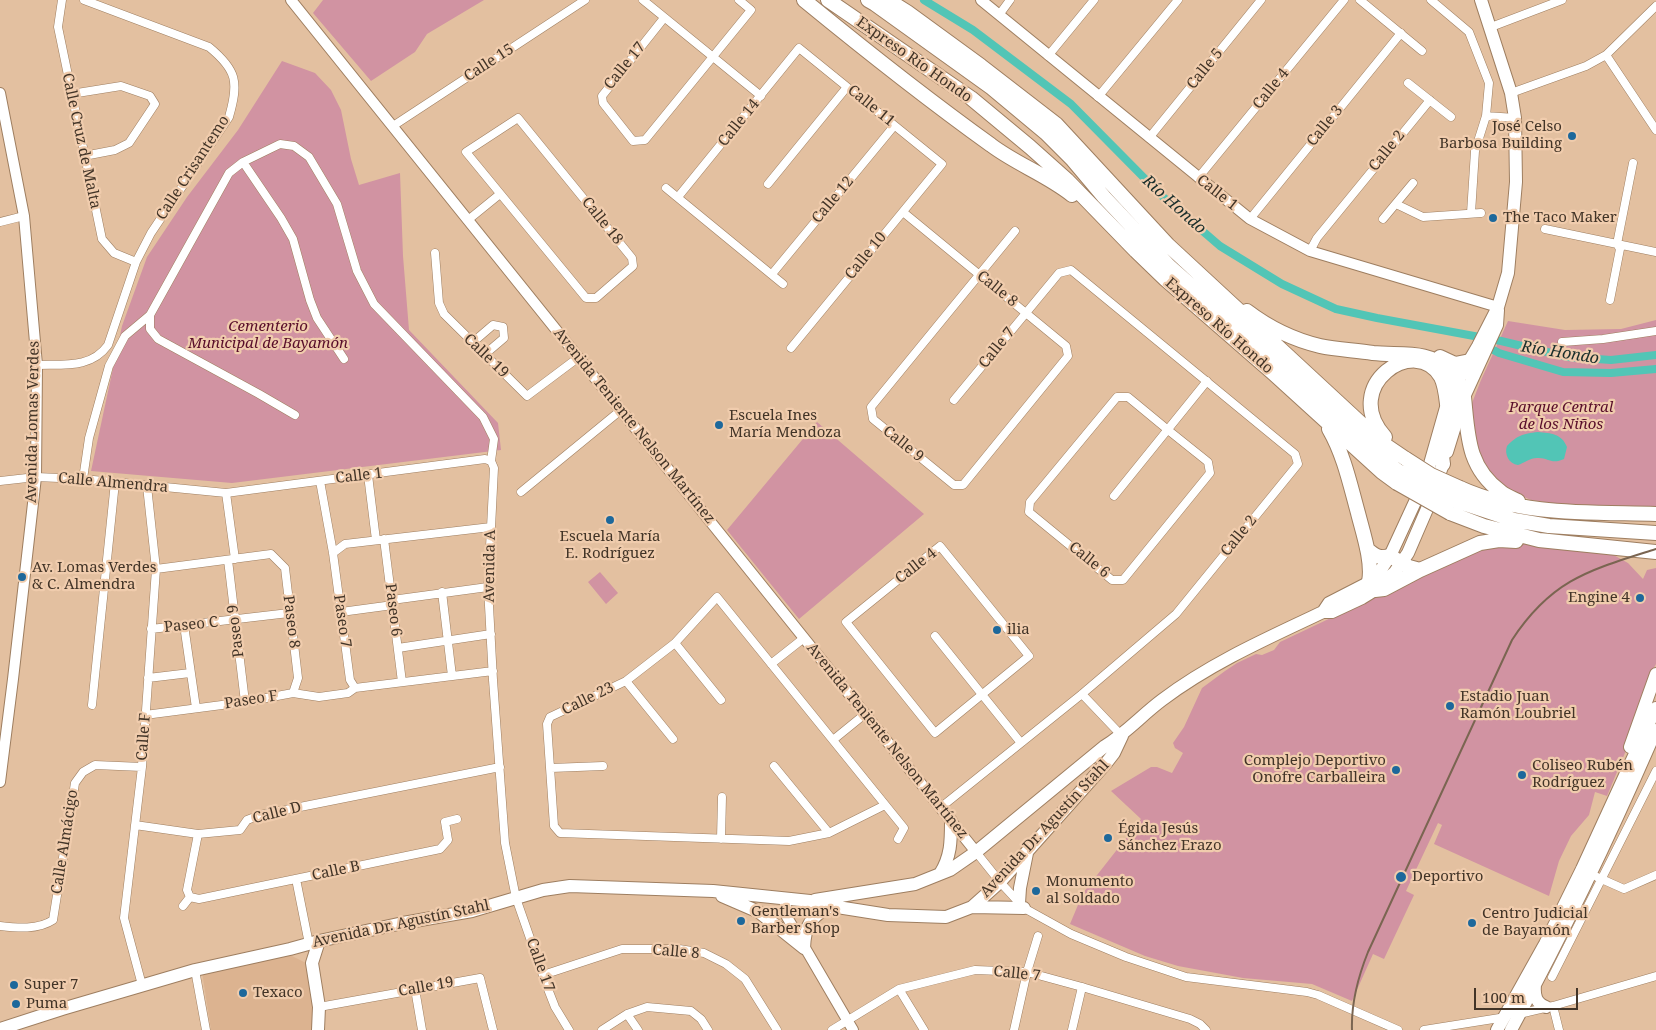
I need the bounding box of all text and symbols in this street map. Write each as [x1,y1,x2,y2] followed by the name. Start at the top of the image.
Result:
[853,13,975,107] street label: Expreso Río Hondo
[600,39,650,93] street label: Calle 17
[461,40,517,86] street label: Calle 15
[1183,45,1227,93] street label: Calle 5
[1249,65,1293,113] street label: Calle 4
[58,72,104,210] street label: Calle Cruz de Malta
[844,81,898,131] street label: Calle 11
[714,96,764,150] street label: Calle 14
[1303,102,1347,150] street label: Calle 3
[153,112,233,224] street label: Calle Crisantemo
[1439,118,1562,153] place label: José Celso Barbosa Building
[1365,127,1409,175] street label: Calle 2
[1566,130,1578,142] marker: José Celso Barbosa Building
[1193,171,1241,215] street label: Calle 1
[1138,172,1210,238] water label: Río Hondo
[808,173,858,227] street label: Calle 12
[577,194,627,248] street label: Calle 18
[1503,209,1617,227] place label: The Taco Maker
[1487,212,1499,224] marker: The Taco Maker
[841,229,891,283] street label: Calle 10
[973,267,1021,311] street label: Calle 8
[1161,274,1277,378] street label: Expreso Río Hondo
[188,318,348,353] park label: Cementerio Municipal de Bayamón
[975,324,1019,372] street label: Calle 7
[549,325,719,527] street label: Avenida Teniente Nelson Martínez
[460,330,512,382] street label: Calle 19
[1520,337,1600,369] water label: Río Hondo
[23,341,43,503] street label: Avenida Lomas Verdes
[1509,399,1613,434] park label: Parque Central de los Niños
[729,407,841,442] place label: Escuela Ines María Mendoza
[713,419,725,431] marker: Escuela Ines María Mendoza
[879,422,927,466] street label: Calle 9
[334,464,384,488] street label: Calle 1
[57,469,169,497] street label: Calle Almendra
[1217,512,1261,560] street label: Calle 2
[604,514,616,526] marker: Escuela María E. Rodríguez
[560,528,660,563] place label: Escuela María E. Rodríguez
[480,529,500,603] street label: Avenida A
[1065,538,1113,582] street label: Calle 6
[892,544,940,588] street label: Calle 4
[32,559,157,594] place label: Av. Lomas Verdes & C. Almendra
[16,571,28,583] marker: Av. Lomas Verdes & C. Almendra
[381,582,405,638] street label: Paseo 6
[1568,589,1630,607] place label: Engine 4
[1634,592,1646,604] marker: Engine 4
[329,593,355,649] street label: Paseo 7
[279,594,303,650] street label: Paseo 8
[224,603,248,659] street label: Paseo 9
[163,613,219,637] street label: Paseo C
[1007,621,1030,639] place label: ilia
[991,624,1003,636] marker: ilia
[802,640,972,842] street label: Avenida Teniente Nelson Martínez
[559,679,617,719] street label: Calle 23
[223,687,279,713] street label: Paseo F
[1460,688,1576,723] place label: Estadio Juan Ramón Loubriel
[1444,700,1456,712] marker: Estadio Juan Ramón Loubriel
[133,713,155,761] street label: Calle F
[1244,752,1386,787] place label: Complejo Deportivo Onofre Carballeira
[977,757,1113,901] street label: Avenida Dr. Agustín Stahl
[1532,757,1633,792] place label: Coliseo Rubén Rodríguez
[1390,764,1402,776] marker: Complejo Deportivo Onofre Carballeira
[1516,769,1528,781] marker: Coliseo Rubén Rodríguez
[48,788,82,896] street label: Calle Almácigo
[251,798,303,828] street label: Calle D
[1118,820,1222,855] place label: Égida Jesús Sánchez Erazo
[1102,832,1114,844] marker: Égida Jesús Sánchez Erazo
[310,857,362,885] street label: Calle B
[1412,868,1483,886] place label: Deportivo
[1394,870,1408,884] marker: Deportivo
[1046,873,1134,908] place label: Monumento al Soldado
[1030,885,1042,897] marker: Monumento al Soldado
[311,896,491,952] street label: Avenida Dr. Agustín Stahl
[751,903,840,938] place label: Gentleman's Barber Shop
[1482,905,1588,940] place label: Centro Judicial de Bayamón
[735,915,747,927] marker: Gentleman's Barber Shop
[1466,917,1478,929] marker: Centro Judicial de Bayamón
[522,936,558,994] street label: Calle 17
[652,941,700,963] street label: Calle 8
[993,963,1041,985] street label: Calle 7
[397,973,455,1001] street label: Calle 19
[24,976,78,994] place label: Super 7
[1476,978,1580,1010] scale bar
[8,979,20,991] marker: Super 7
[253,984,303,1002] place label: Texaco
[237,987,249,999] marker: Texaco
[1482,987,1525,1007] text: 100 m
[26,995,67,1013] place label: Puma
[10,998,22,1010] marker: Puma

